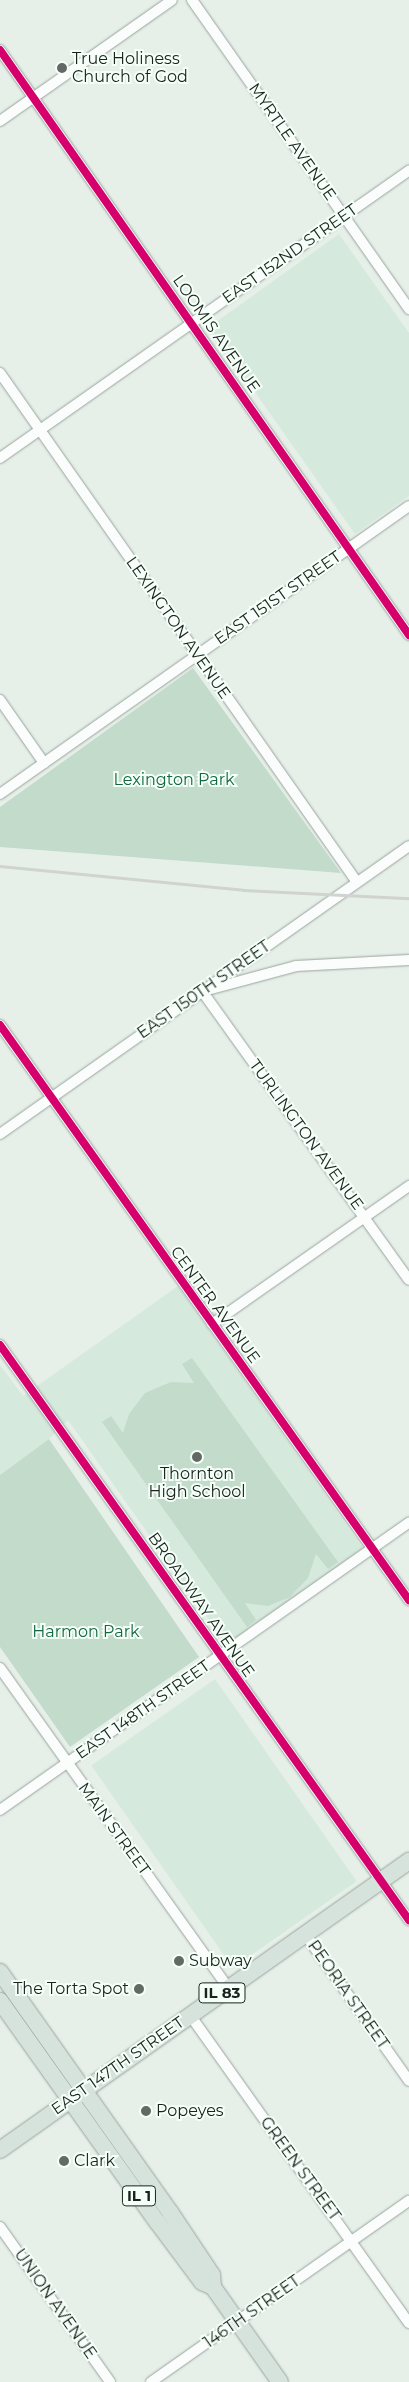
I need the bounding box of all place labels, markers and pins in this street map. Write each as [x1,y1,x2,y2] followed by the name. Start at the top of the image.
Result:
[72,49,188,87] place label: True Holiness Church of God
[56,62,68,74] marker: True Holiness Church of God
[191,1451,203,1463] marker: Thornton High School
[148,1464,246,1502] place label: Thornton High School
[189,1951,252,1971] place label: Subway
[173,1955,185,1967] marker: Subway
[13,1979,129,1999] place label: The Torta Spot
[133,1983,145,1995] marker: The Torta Spot
[156,2101,224,2121] place label: Popeyes
[140,2105,152,2117] marker: Popeyes
[74,2151,115,2171] place label: Clark
[58,2155,70,2167] marker: Clark

